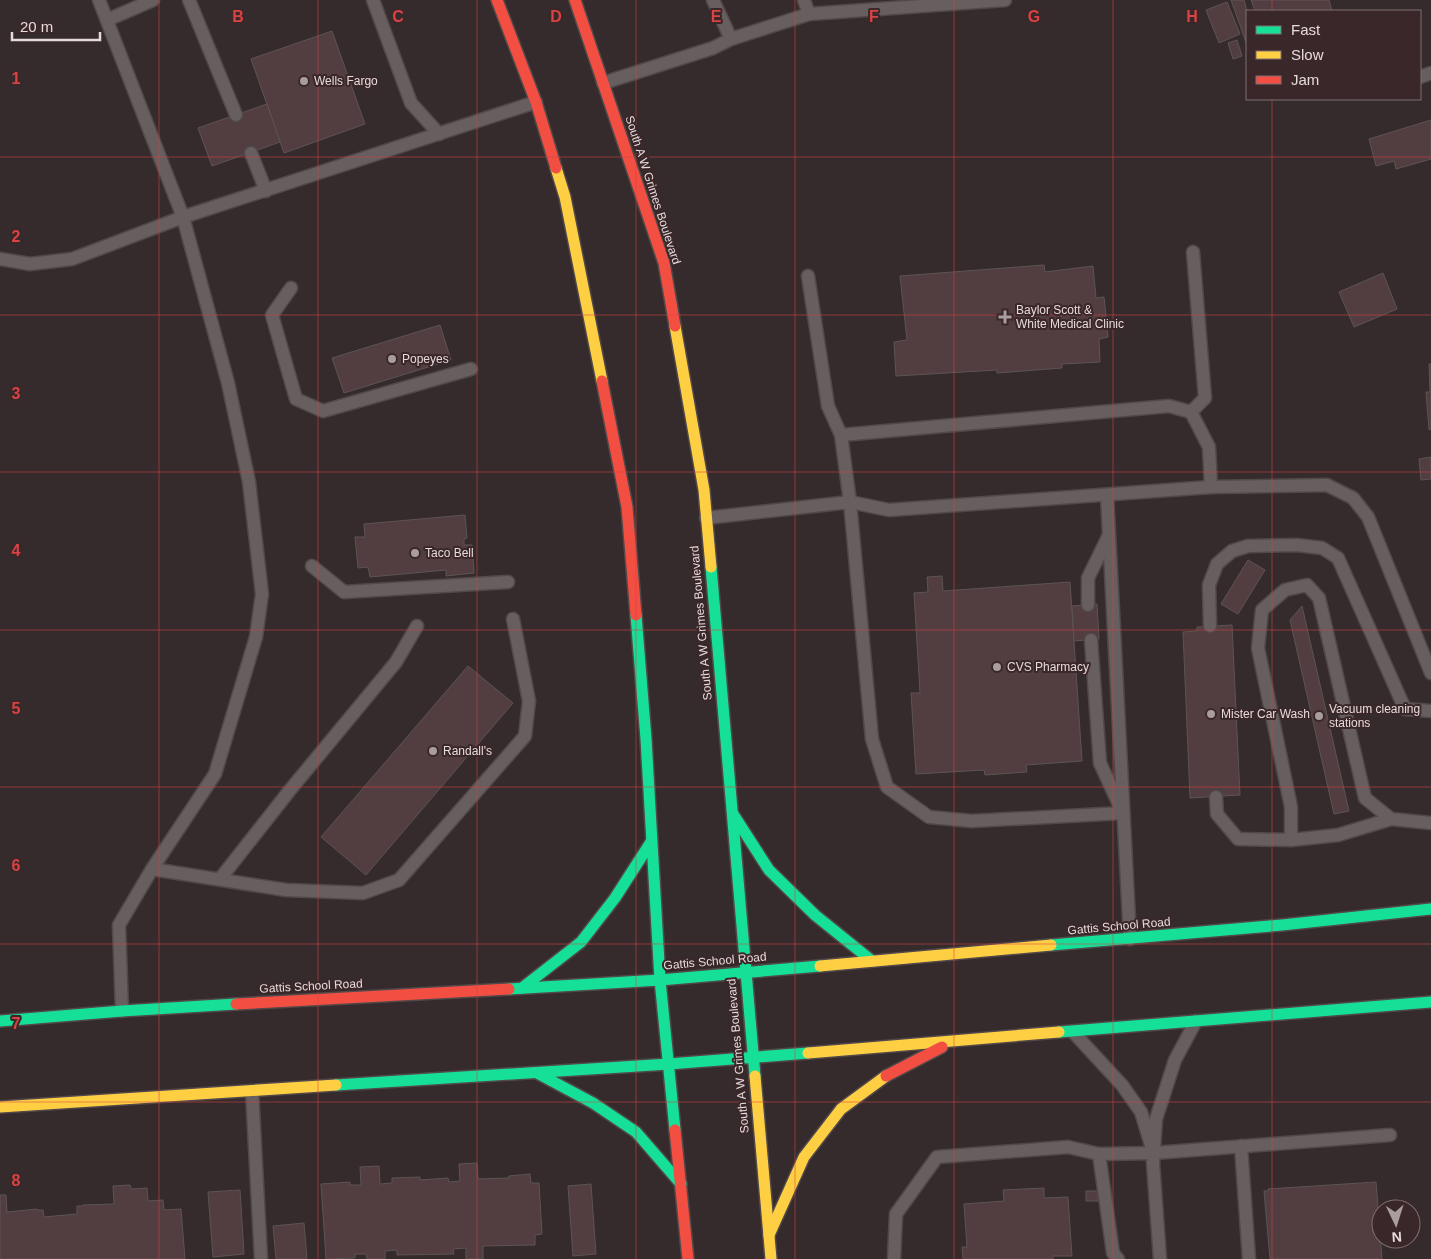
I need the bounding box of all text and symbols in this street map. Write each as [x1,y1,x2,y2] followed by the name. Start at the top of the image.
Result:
[232,8,244,25] text: B
[392,8,404,25] text: C
[550,8,562,25] text: D
[711,8,722,25] text: E
[869,8,879,25] text: F
[1028,8,1040,25] text: G
[1186,8,1198,25] text: H
[12,10,100,42] scale bar
[1246,10,1421,100] legend
[20,18,53,35] text: 20 m
[1291,21,1321,38] text: Fast
[1291,46,1324,63] text: Slow
[12,70,21,87] text: 1
[1291,71,1319,88] text: Jam
[314,74,378,88] place label: Wells Fargo
[298,75,310,87] marker: Wells Fargo
[622,114,684,266] street label: South A W Grimes Boulevard
[12,228,21,245] text: 2
[1016,303,1124,331] place label: Baylor Scott & White Medical Clinic
[998,310,1012,324] marker: Baylor Scott & White Medical Clinic
[402,352,449,366] place label: Popeyes
[386,353,398,365] marker: Popeyes
[12,385,21,402] text: 3
[12,542,21,559] text: 4
[687,545,715,701] street label: South A W Grimes Boulevard
[425,546,474,560] place label: Taco Bell
[409,547,421,559] marker: Taco Bell
[1007,660,1089,674] place label: CVS Pharmacy
[991,661,1003,673] marker: CVS Pharmacy
[12,700,21,717] text: 5
[1329,702,1420,730] place label: Vacuum cleaning stations
[1221,707,1310,721] place label: Mister Car Wash
[1205,708,1217,720] marker: Mister Car Wash
[1313,710,1325,722] marker: Vacuum cleaning stations
[443,744,492,758] place label: Randall's
[427,745,439,757] marker: Randall's
[12,857,21,874] text: 6
[1067,915,1171,937] street label: Gattis School Road
[663,950,767,972] street label: Gattis School Road
[259,976,363,996] street label: Gattis School Road
[724,978,752,1134] street label: South A W Grimes Boulevard
[12,1015,21,1032] text: 7
[12,1172,21,1189] text: 8
[1371,1199,1421,1249] north arrow
[1391,1229,1403,1245] text: N

